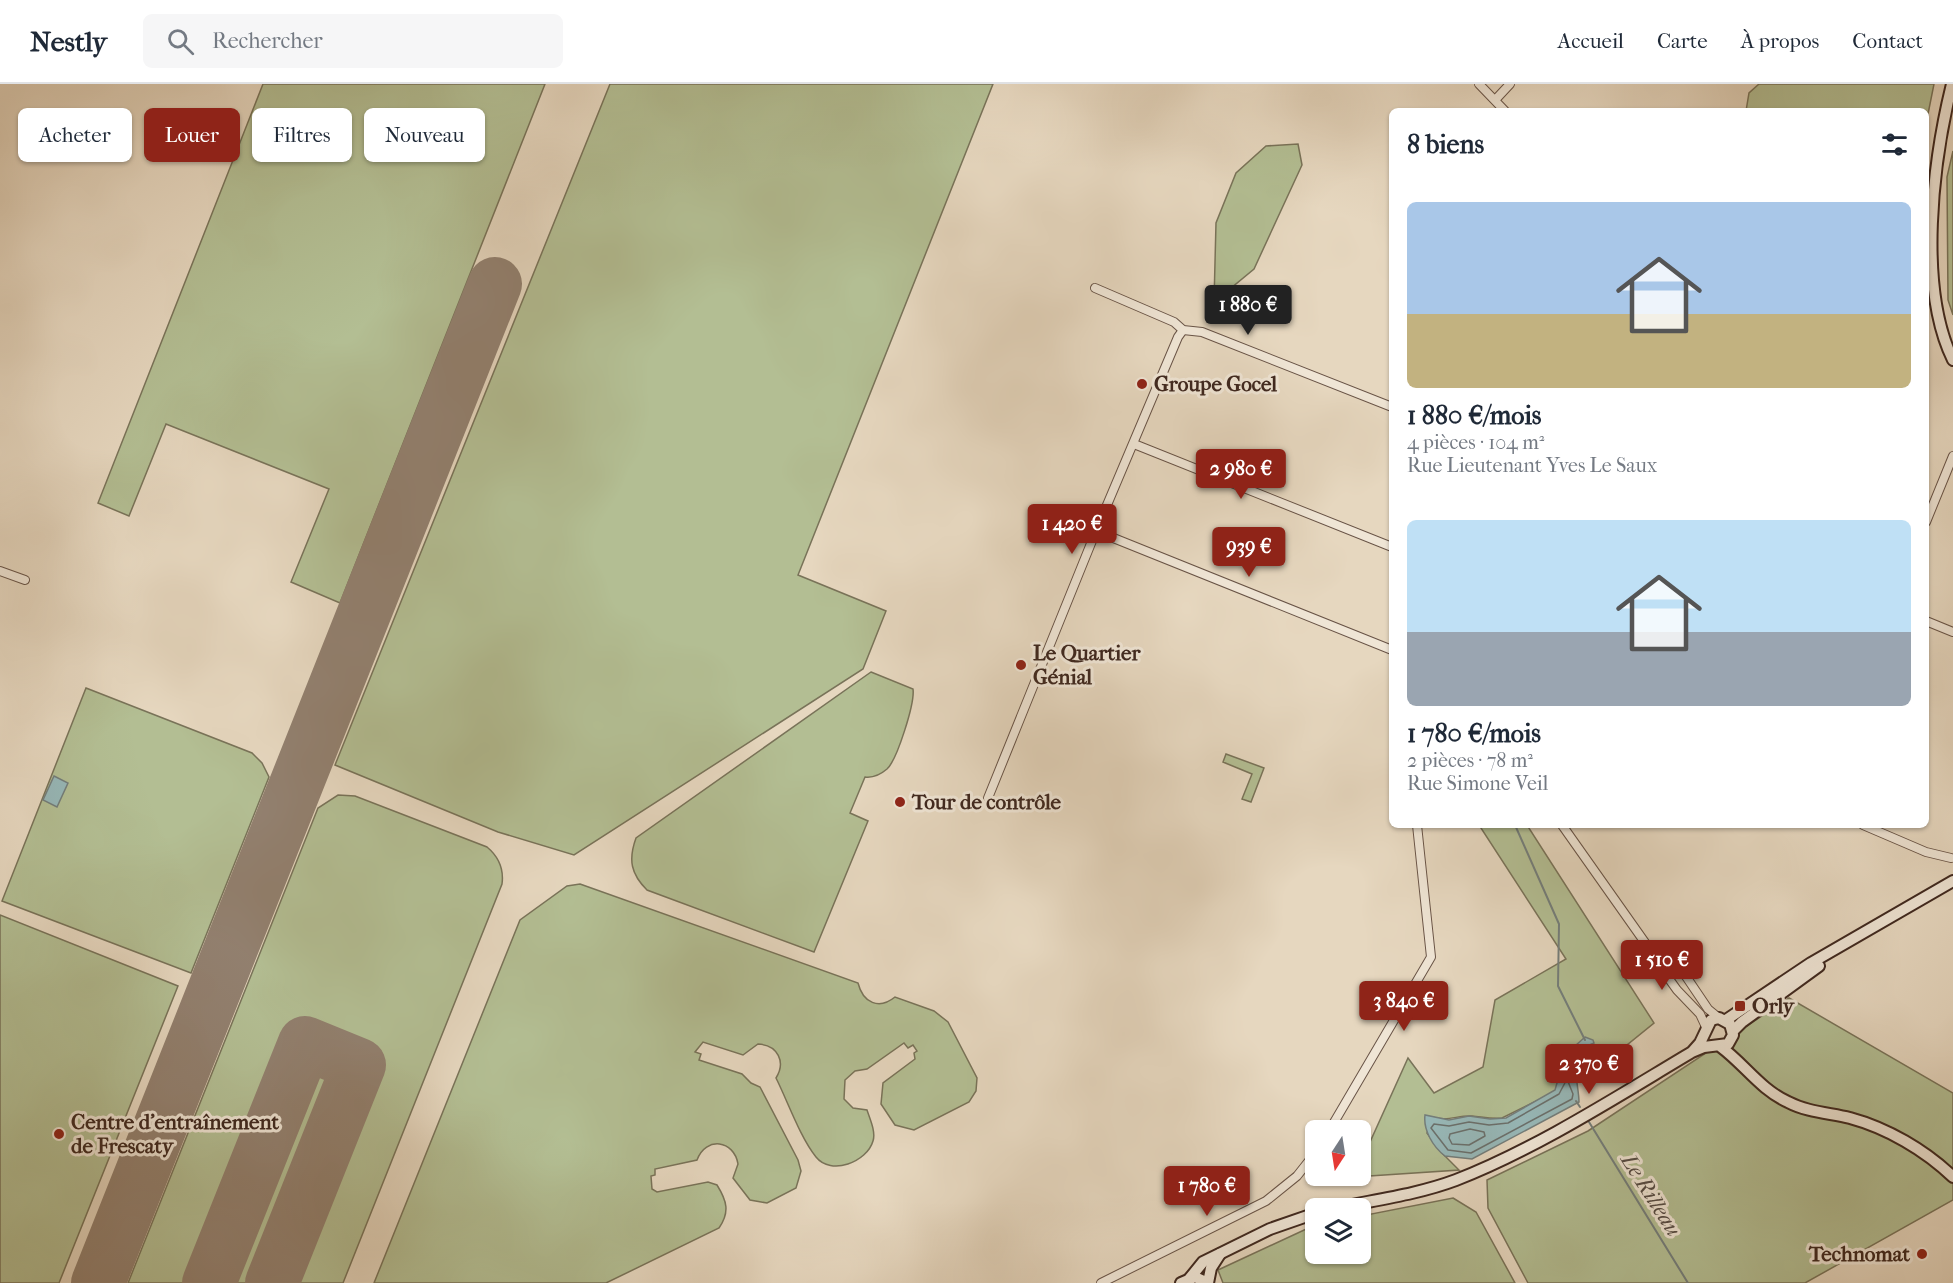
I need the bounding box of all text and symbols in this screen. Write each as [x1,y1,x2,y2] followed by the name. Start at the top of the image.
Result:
[143,14,563,68] search box
[30,25,107,58] text: Nestly
[164,25,197,58] icon: search
[212,28,323,54] text: Rechercher
[1558,29,1624,53] text: Accueil
[1657,29,1708,53] text: Carte
[1741,29,1819,53] text: À propos
[1852,29,1923,53] text: Contact
[18,108,132,162] chip: Acheter
[144,108,240,162] chip: Louer
[252,108,352,162] chip: Filtres
[364,108,485,162] chip: Nouveau
[1878,128,1911,161] icon: filters
[1407,129,1484,160] text: 8 biens
[1605,241,1713,349] icon: home
[1193,285,1303,336] pin: 1 880 €
[1219,293,1277,316] text: 1 880 €
[1154,372,1277,396] place label: Groupe Gocel
[1135,377,1149,391] marker: Groupe Gocel
[1407,400,1541,431] text: 1 880 €/mois
[1407,431,1544,454] text: 4 pièces · 104 m²
[1186,449,1296,500] pin: 2 980 €
[1407,454,1657,477] text: Rue Lieutenant Yves Le Saux
[1210,457,1272,480] text: 2 980 €
[1017,504,1127,555] pin: 1 420 €
[1042,512,1102,535] text: 1 420 €
[1207,527,1291,578] pin: 939 €
[1226,535,1272,558] text: 939 €
[1605,559,1713,667] icon: home
[1033,641,1141,689] place label: Le Quartier Génial
[1014,658,1028,672] marker: Le Quartier Génial
[1407,718,1541,749] text: 1 780 €/mois
[1407,749,1533,772] text: 2 pièces · 78 m²
[1407,772,1548,795] text: Rue Simone Veil
[911,790,1062,814] place label: Tour de contrôle
[893,795,907,809] marker: Tour de contrôle
[1607,940,1717,991] pin: 1 510 €
[1635,948,1689,971] text: 1 510 €
[1349,981,1459,1032] pin: 3 840 €
[1373,989,1435,1012] text: 3 840 €
[1752,994,1796,1018] place label: Orly
[1733,999,1747,1013] marker: Orly
[1534,1044,1644,1095] pin: 2 370 €
[1559,1052,1619,1075] text: 2 370 €
[71,1110,279,1158] place label: Centre d'entraînement de Frescaty
[1305,1120,1371,1186] north arrow
[1305,1120,1371,1264] map controls
[52,1127,66,1141] marker: Centre d'entraînement de Frescaty
[1614,1147,1687,1241] water label: Le Rilleau
[1152,1166,1262,1217] pin: 1 780 €
[1178,1174,1236,1197] text: 1 780 €
[1305,1198,1371,1264] button: layers
[1808,1242,1911,1266] place label: Technomat
[1915,1247,1929,1261] marker: Technomat

